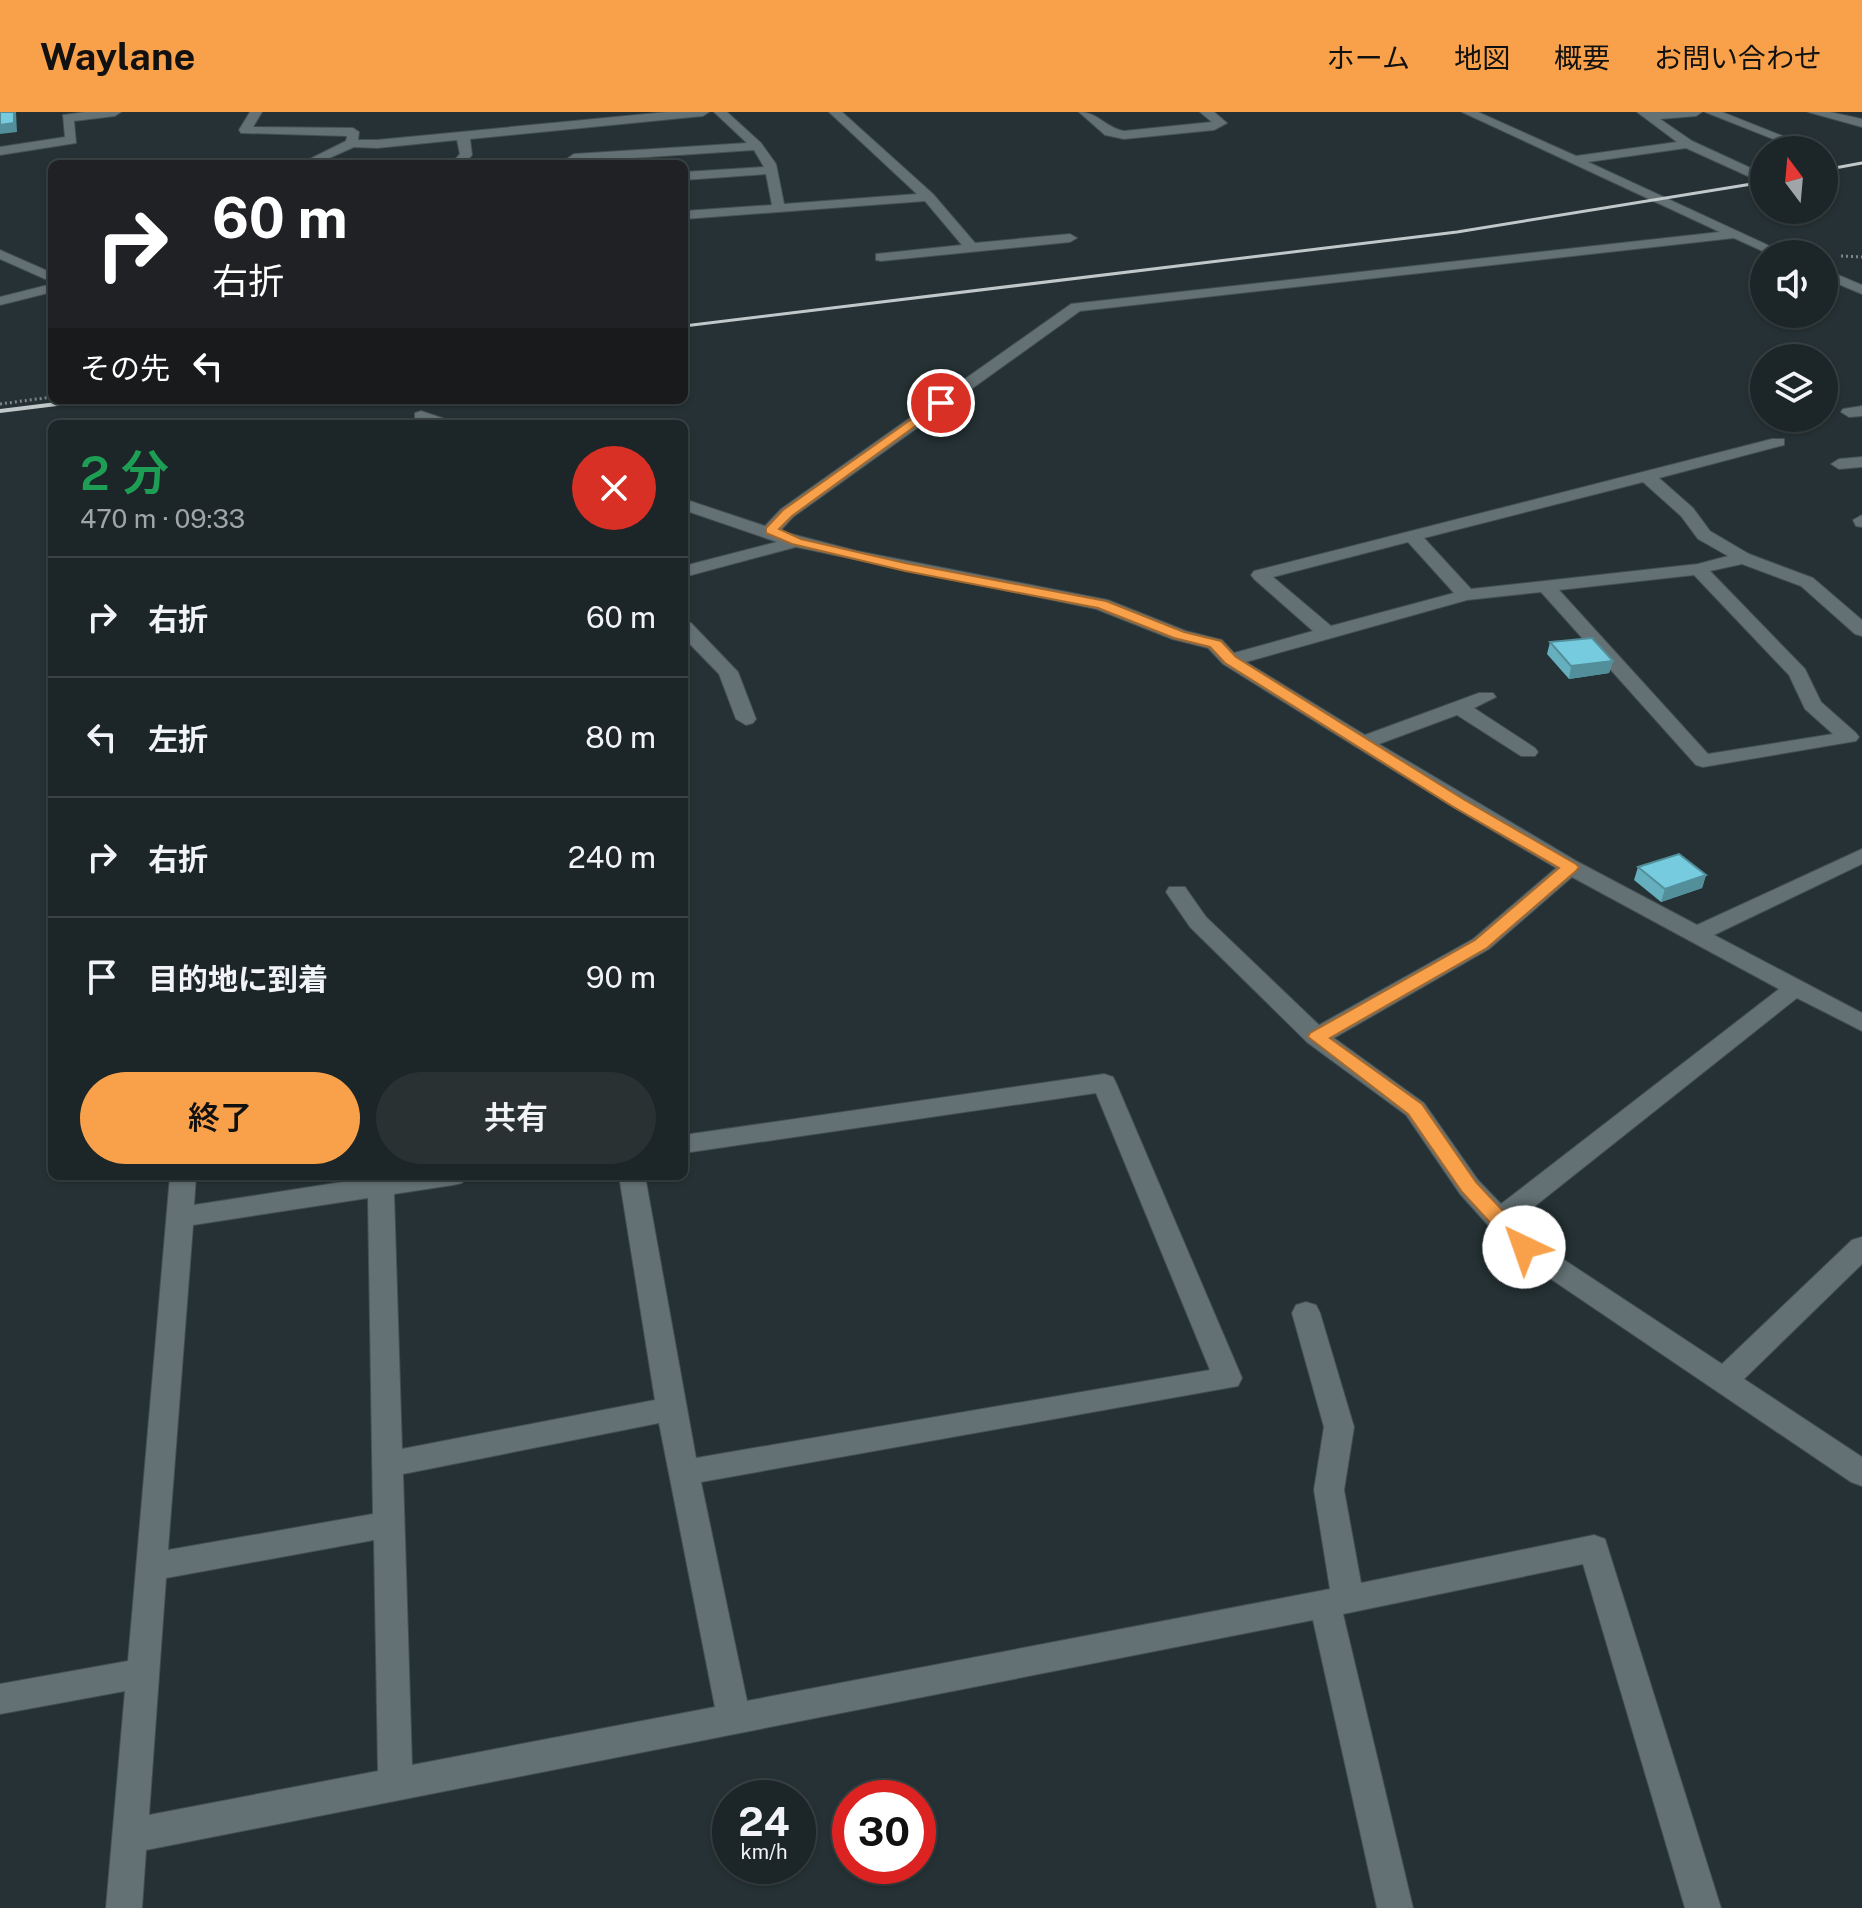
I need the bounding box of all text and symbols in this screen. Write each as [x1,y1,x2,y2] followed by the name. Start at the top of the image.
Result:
[40,34,195,79] text: Waylane
[1327,41,1410,74] text: ホーム
[1454,41,1510,74] text: 地図
[1554,41,1610,74] text: 概要
[1654,41,1822,74] text: お問い合わせ
[1750,136,1838,224] north arrow
[1750,136,1838,432] map controls
[212,185,348,251] text: 60 m
[80,192,184,296] icon: right
[1750,240,1838,328] button: sound
[212,260,284,302] text: 右折
[186,344,230,388] icon: left
[1750,344,1838,432] button: layers
[80,350,170,386] text: その先
[907,369,975,437] pin
[919,381,963,425] icon: arrive
[80,444,169,501] text: 2 分
[572,446,656,530] button: close
[80,503,245,534] text: 470 m · 09:33
[80,595,124,639] icon: right
[586,599,656,635] text: 60 m
[148,601,208,637] text: 右折
[80,715,124,759] icon: left
[585,719,656,755] text: 80 m
[148,721,208,757] text: 左折
[80,835,124,879] icon: right
[568,839,656,875] text: 240 m
[148,841,208,877] text: 右折
[80,955,124,999] icon: arrive
[586,959,656,995] text: 90 m
[148,961,328,997] text: 目的地に到着
[80,1072,360,1164] button: 終了
[376,1072,656,1164] button: 共有
[1482,1205,1566,1289] position arrow
[832,1780,936,1884] speed limit sign: 30
[738,1798,790,1845] text: 24
[740,1840,788,1864] text: km/h

